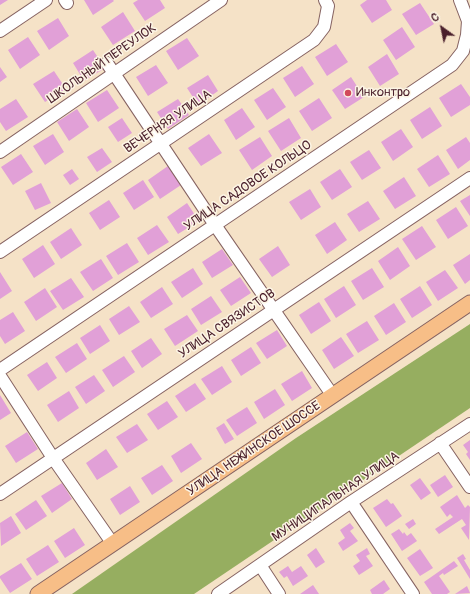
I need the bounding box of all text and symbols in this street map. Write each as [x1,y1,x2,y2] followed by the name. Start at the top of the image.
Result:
[422,8,462,48] north arrow
[429,10,442,25] text: С
[45,21,159,107] street label: ШКОЛЬНЫЙ ПЕРЕУЛОК
[356,85,410,101] place label: Инконтро
[121,87,215,157] street label: ВЕЧЕРНЯЯ УЛИЦА
[343,88,353,98] marker: Инконтро
[181,137,315,235] street label: УЛИЦА САДОВОЕ КОЛЬЦО
[176,286,278,362] street label: УЛИЦА СВЯЗИСТОВ
[184,398,324,500] street label: УЛИЦА НЕЖИНСКОЕ ШОССЕ
[269,449,403,545] street label: МУНИЦИПАЛЬНАЯ УЛИЦА

